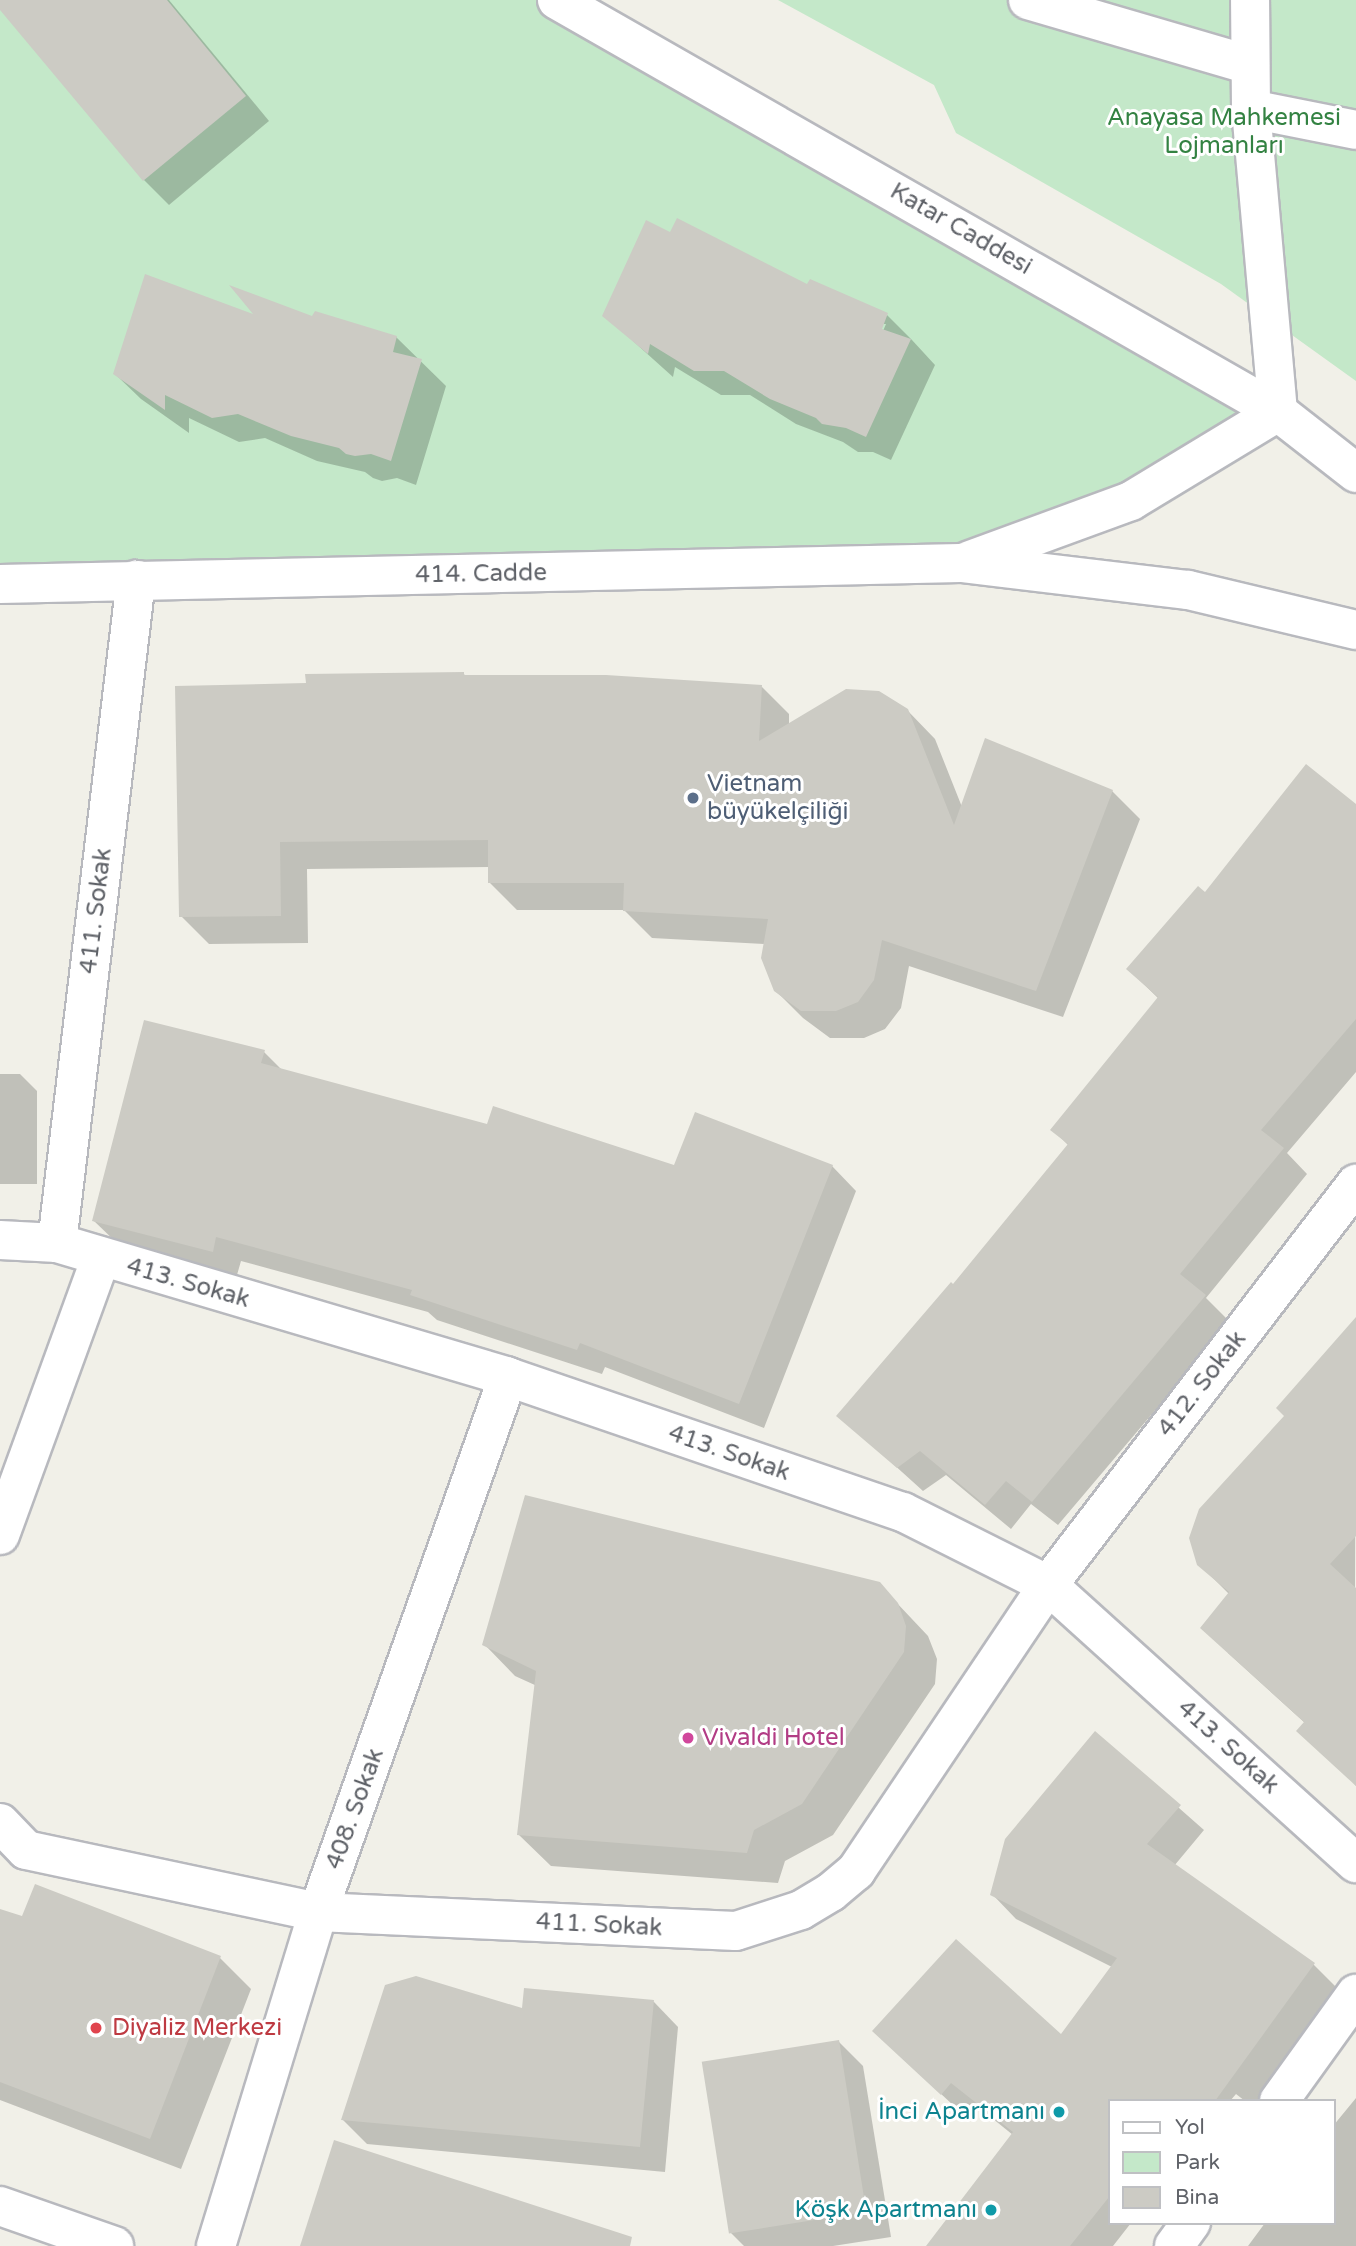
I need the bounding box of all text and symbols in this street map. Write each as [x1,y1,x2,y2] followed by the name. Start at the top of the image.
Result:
[1107,104,1341,160] park label: Anayasa Mahkemesi Lojmanları
[885,177,1037,281] street label: Katar Caddesi
[415,558,547,590] street label: 414. Cadde
[707,770,849,826] place label: Vietnam büyükelçiliği
[685,790,701,806] marker: Vietnam büyükelçiliği
[74,846,118,976] street label: 411. Sokak
[123,1252,253,1314] street label: 413. Sokak
[1152,1325,1252,1443] street label: 412. Sokak
[665,1419,793,1487] street label: 413. Sokak
[1171,1694,1285,1800] street label: 413. Sokak
[702,1724,845,1752] place label: Vivaldi Hotel
[680,1730,696,1746] marker: Vivaldi Hotel
[320,1745,390,1873] street label: 408. Sokak
[535,1907,663,1943] street label: 411. Sokak
[112,2014,282,2042] place label: Diyaliz Merkezi
[86,2018,106,2038] marker: Diyaliz Merkezi
[878,2098,1045,2126] place label: İnci Apartmanı
[1108,2099,1335,2225] legend
[1051,2104,1067,2120] marker: İnci Apartmanı
[1175,2115,1205,2140] text: Yol
[1175,2150,1220,2175] text: Park
[1175,2185,1219,2210] text: Bina
[795,2196,977,2224] place label: Köşk Apartmanı
[983,2202,999,2218] marker: Köşk Apartmanı

